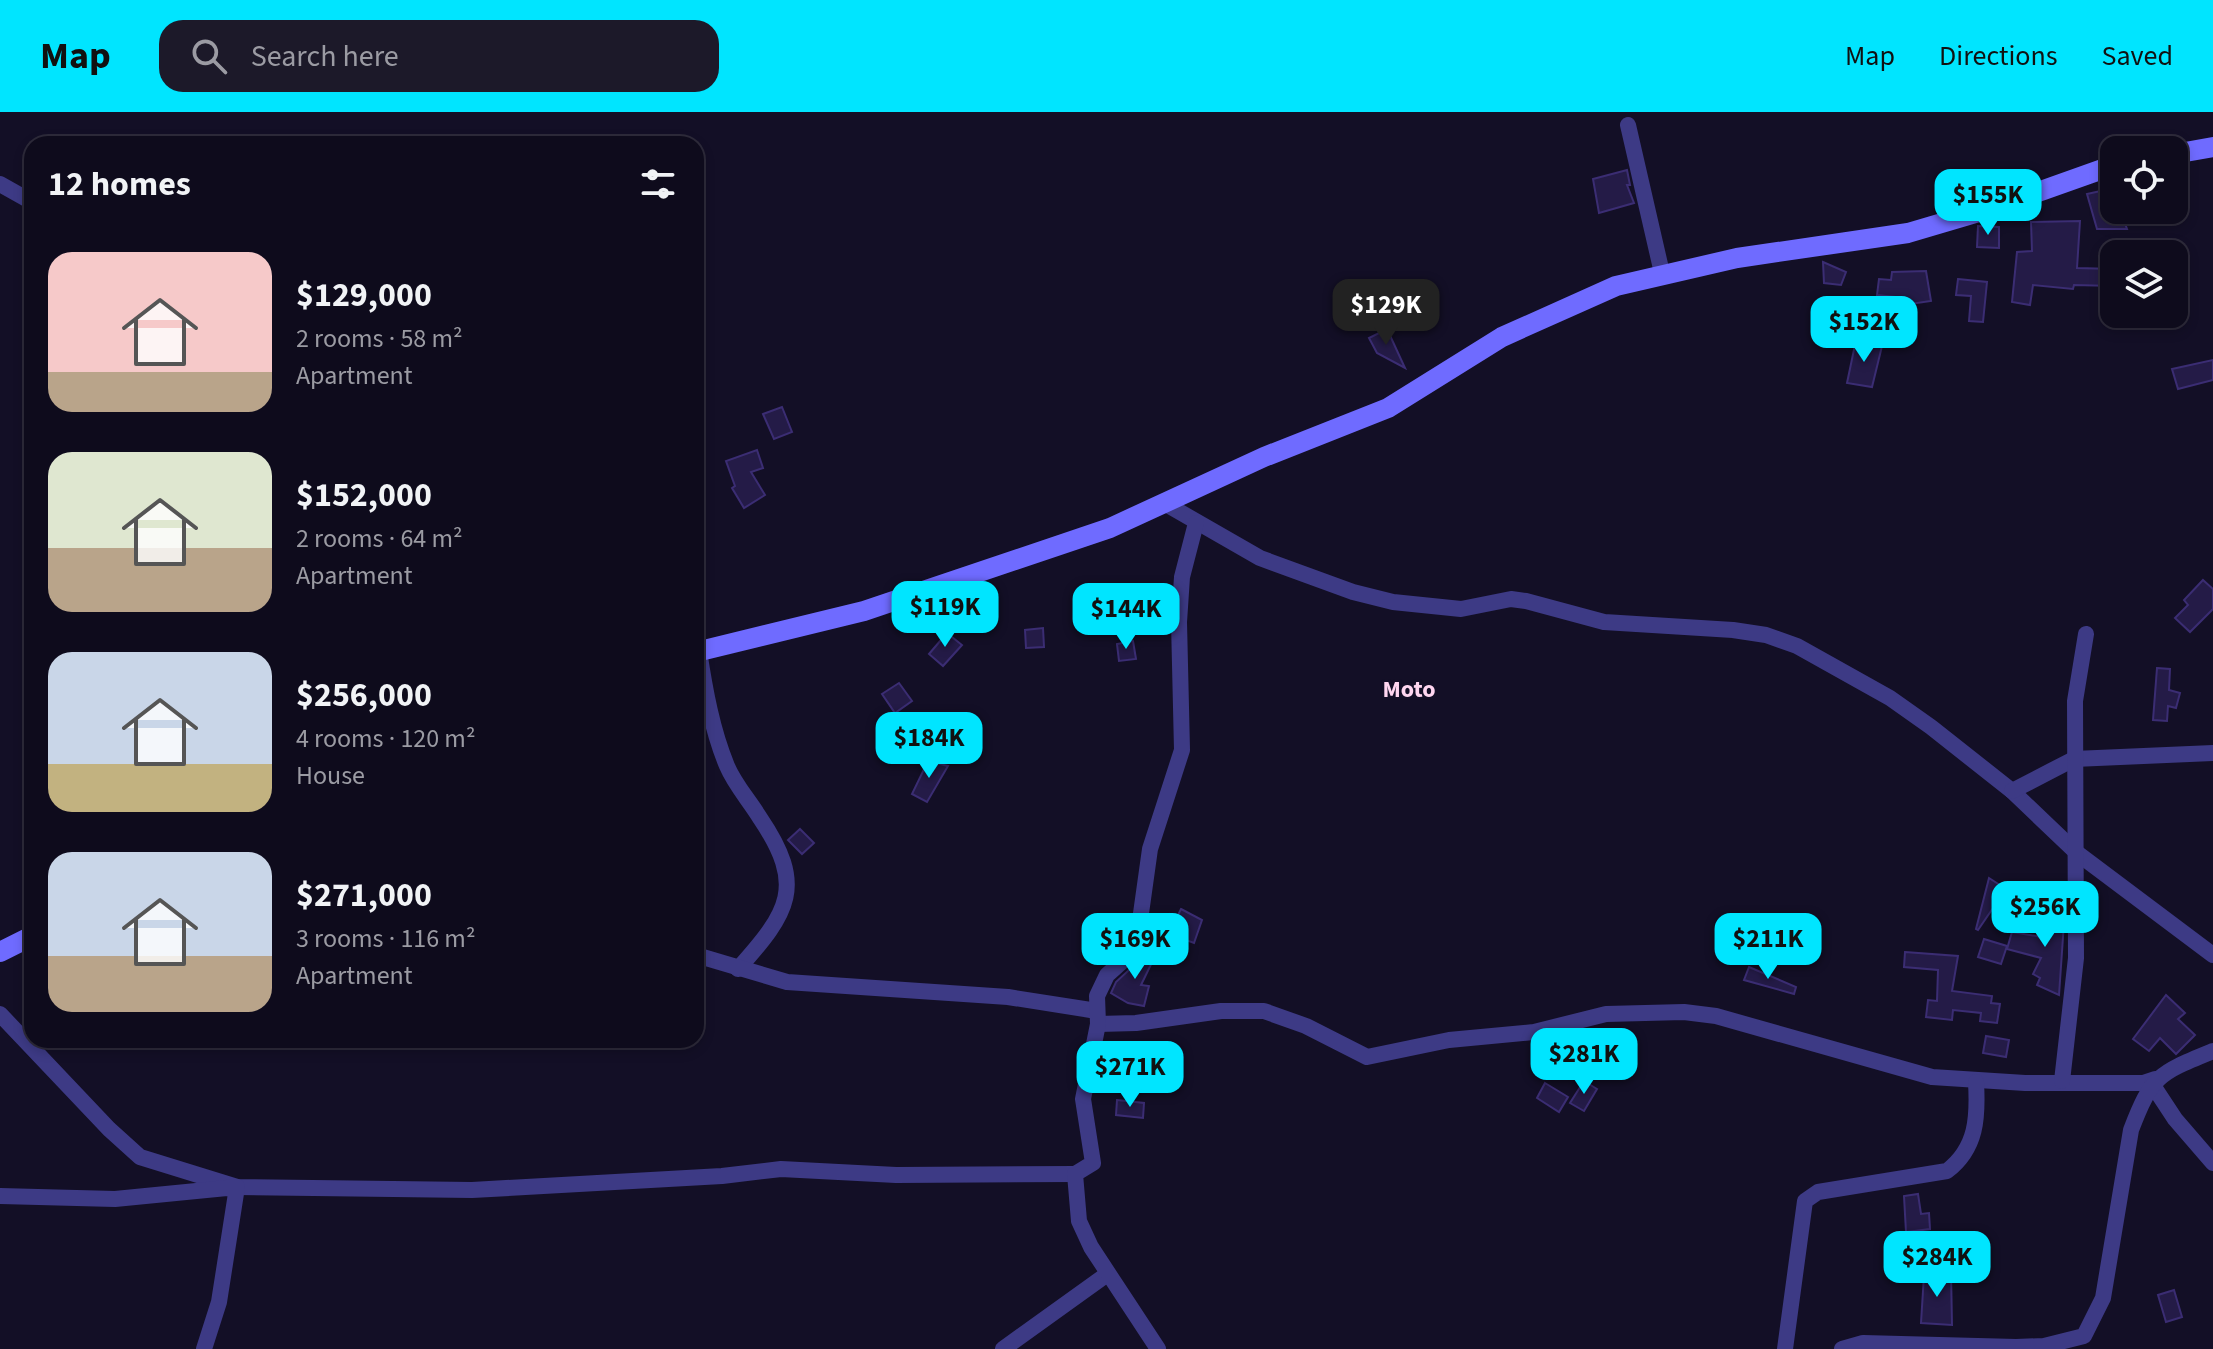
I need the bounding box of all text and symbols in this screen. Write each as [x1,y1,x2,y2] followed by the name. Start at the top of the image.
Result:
[159,20,719,92] search box
[40,29,111,83] text: Map
[187,34,231,78] icon: search
[251,35,399,78] text: Search here
[1845,36,1895,76] text: Map
[1939,36,2058,76] text: Directions
[2102,36,2173,76] text: Saved
[2100,136,2188,328] map controls
[2100,136,2188,224] button: locate
[48,160,191,209] text: 12 homes
[636,162,680,206] icon: filters
[1932,169,2044,237] pin: $155K
[1953,176,2023,213] text: $155K
[2100,240,2188,328] button: layers
[296,271,432,320] text: $129,000
[1330,279,1442,347] pin: $129K
[112,284,208,380] icon: home
[1351,286,1421,323] text: $129K
[1808,296,1920,364] pin: $152K
[1829,303,1899,340] text: $152K
[296,320,463,357] text: 2 rooms · 58 m²
[296,357,413,394] text: Apartment
[296,471,432,520] text: $152,000
[112,484,208,580] icon: home
[296,520,463,557] text: 2 rooms · 64 m²
[296,557,413,594] text: Apartment
[889,581,1001,649] pin: $119K
[1070,583,1182,651] pin: $144K
[910,588,980,625] text: $119K
[1091,590,1161,627] text: $144K
[296,671,432,720] text: $256,000
[1382,672,1436,707] district label: Moto
[112,684,208,780] icon: home
[873,712,985,780] pin: $184K
[894,719,964,756] text: $184K
[296,720,475,757] text: 4 rooms · 120 m²
[296,757,365,794] text: House
[296,871,432,920] text: $271,000
[1989,881,2101,949] pin: $256K
[112,884,208,980] icon: home
[2010,888,2080,925] text: $256K
[1079,913,1191,981] pin: $169K
[1712,913,1824,981] pin: $211K
[296,920,475,957] text: 3 rooms · 116 m²
[1100,920,1170,957] text: $169K
[1733,920,1803,957] text: $211K
[296,957,413,994] text: Apartment
[1528,1028,1640,1096] pin: $281K
[1549,1035,1619,1072] text: $281K
[1074,1041,1186,1109] pin: $271K
[1095,1048,1165,1085] text: $271K
[1881,1231,1993,1299] pin: $284K
[1902,1238,1972,1275] text: $284K

